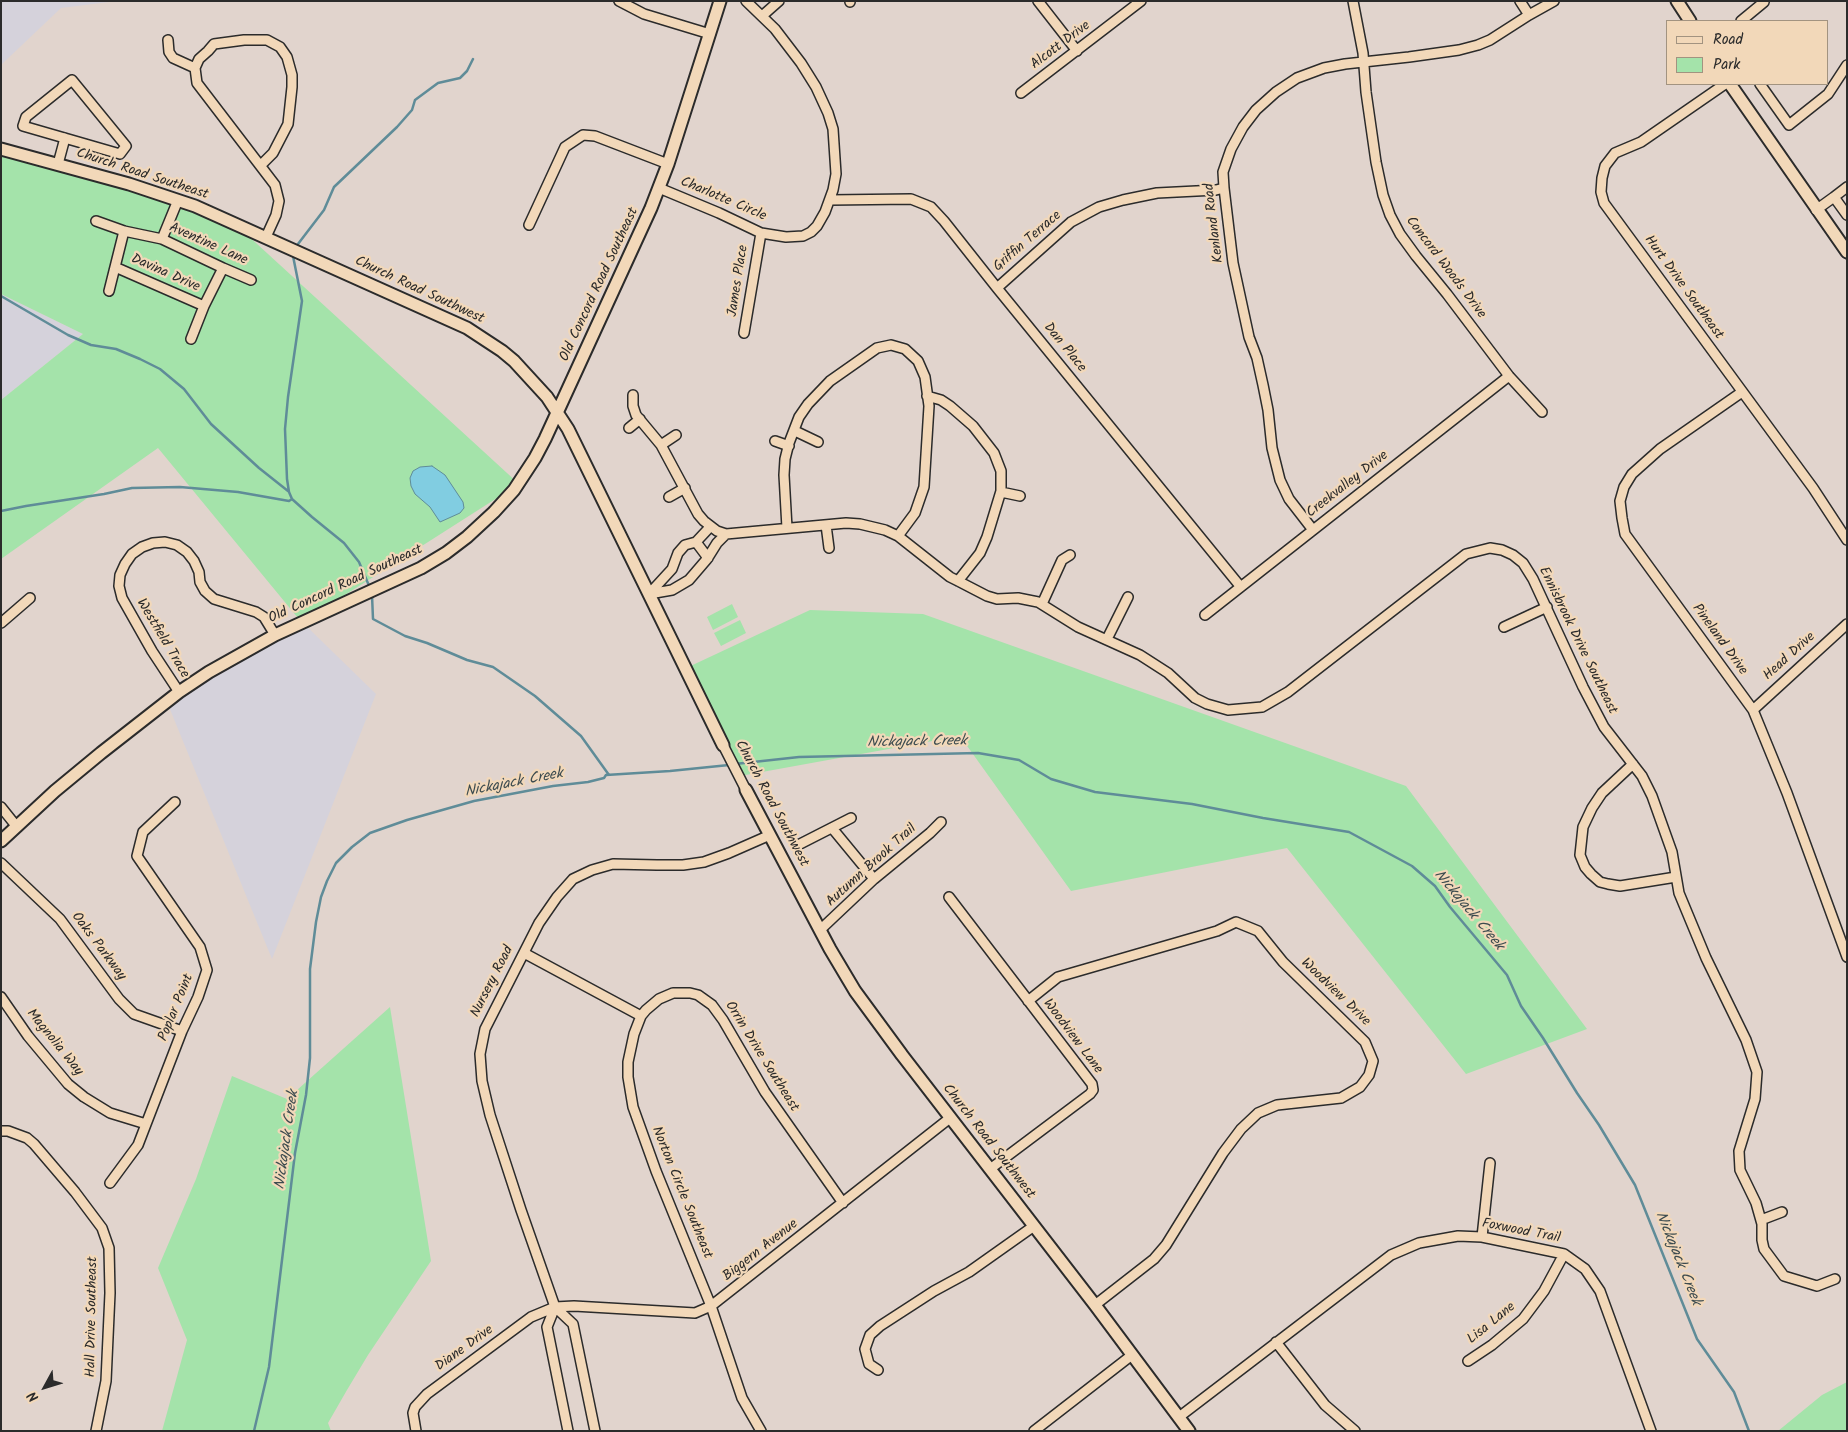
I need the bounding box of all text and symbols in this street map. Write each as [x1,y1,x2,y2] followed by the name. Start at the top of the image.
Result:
[1028,18,1094,74] street label: Alcott Drive
[1666,20,1828,85] legend
[1713,28,1743,52] text: Road
[1713,53,1740,77] text: Park
[74,146,210,204] street label: Church Road Southeast
[677,174,769,226] street label: Charlotte Circle
[1202,182,1228,264] street label: Kenland Road
[557,205,643,365] street label: Old Concord Road Southeast
[991,208,1065,276] street label: Griffin Terrace
[1401,214,1489,322] street label: Concord Woods Drive
[166,220,250,270] street label: Aventine Lane
[1640,233,1726,343] street label: Hurt Drive Southeast
[725,244,753,318] street label: James Place
[128,251,202,297] street label: Davina Drive
[352,254,486,328] street label: Church Road Southwest
[1039,320,1089,376] street label: Dan Place
[1304,448,1392,522] street label: Creekvalley Drive
[266,542,426,628] street label: Old Concord Road Southeast
[1534,565,1620,717] street label: Ennisbrook Drive Southeast
[132,596,192,682] street label: Westfield Trace
[1688,601,1750,679] street label: Pineland Drive
[1761,629,1819,685] street label: Head Drive
[867,733,967,753] water label: Nickajack Creek
[731,738,811,870] street label: Church Road Southwest
[463,766,565,802] water label: Nickajack Creek
[823,821,921,911] street label: Autumn Brook Trail
[1429,867,1507,955] water label: Nickajack Creek
[67,910,129,984] street label: Oaks Parkway
[468,943,518,1021] street label: Nursery Road
[1297,956,1373,1030] street label: Woodview Drive
[156,972,198,1044] street label: Poplar Point
[1038,996,1106,1078] street label: Woodview Lane
[720,999,802,1115] street label: Orrin Drive Southeast
[22,1006,86,1080] street label: Magnolia Way
[938,1081,1038,1203] street label: Church Road Southwest
[272,1089,304,1191] water label: Nickajack Creek
[647,1125,715,1261] street label: Norton Circle Southeast
[1650,1209,1704,1309] water label: Nickajack Creek
[720,1216,802,1286] street label: Biggern Avenue
[1480,1216,1562,1248] street label: Foxwood Trail
[84,1256,102,1378] street label: Hall Drive Southeast
[1465,1300,1519,1348] street label: Lisa Lane
[433,1322,497,1376] street label: Diane Drive
[20,1362,70,1412] north arrow
[22,1386,45,1407] text: N

